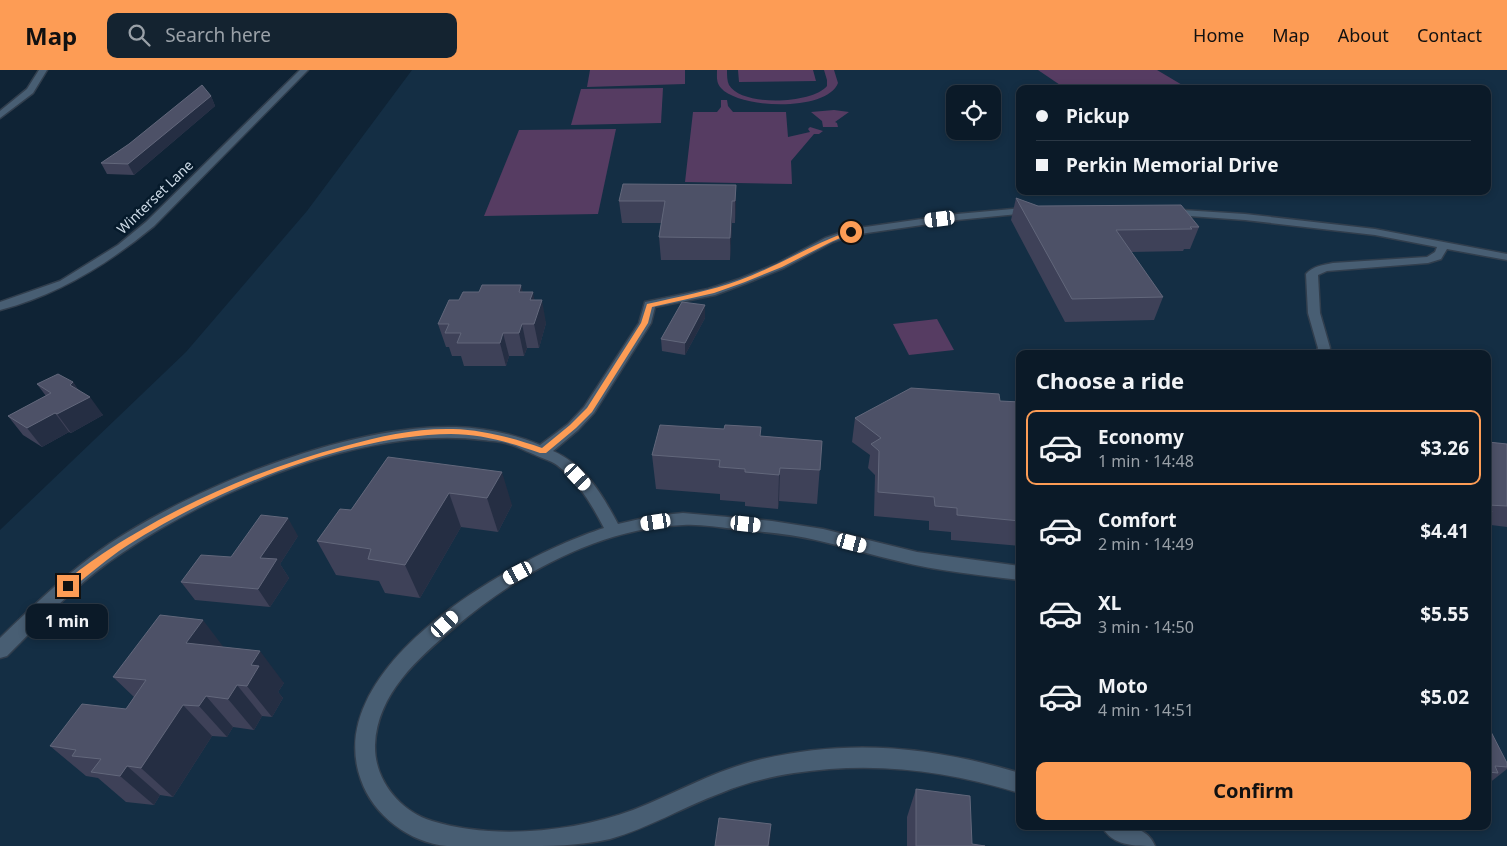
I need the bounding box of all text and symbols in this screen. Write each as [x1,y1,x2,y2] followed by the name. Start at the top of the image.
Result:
[107,13,457,58] search box
[25,19,77,52] text: Map
[125,21,153,49] icon: search
[165,22,271,48] text: Search here
[1193,23,1244,47] text: Home
[1272,23,1310,47] text: Map
[1338,23,1389,47] text: About
[1417,23,1482,47] text: Contact
[946,85,1001,140] map controls
[946,85,1001,140] button: locate
[1066,103,1129,129] text: Pickup
[1066,152,1278,178] text: Perkin Memorial Drive
[112,155,197,238] street label: Winterset Lane
[924,210,955,228] car
[840,221,862,243] route start
[1036,365,1184,395] text: Choose a ride
[1098,424,1184,450] text: Economy
[1038,425,1083,470] icon: car
[1420,435,1469,461] text: $3.26
[1098,450,1194,472] text: 1 min · 14:48
[562,461,593,493] car
[1098,507,1177,533] text: Comfort
[1038,508,1083,553] icon: car
[640,512,671,532] car
[730,515,761,533] car
[1420,518,1469,544] text: $4.41
[835,532,868,554] car
[1098,533,1194,555] text: 2 min · 14:49
[501,559,534,587] car
[57,575,79,597] route end
[1098,590,1121,616] text: XL
[1038,591,1083,636] icon: car
[1420,601,1469,627] text: $5.55
[27,604,109,638] callout: 1 min
[428,608,461,640] car
[45,610,89,632] text: 1 min
[1098,616,1194,638] text: 3 min · 14:50
[1098,673,1148,699] text: Moto
[1038,674,1083,719] icon: car
[1420,684,1469,710] text: $5.02
[1098,699,1194,721] text: 4 min · 14:51
[1036,762,1471,820] button: Confirm

